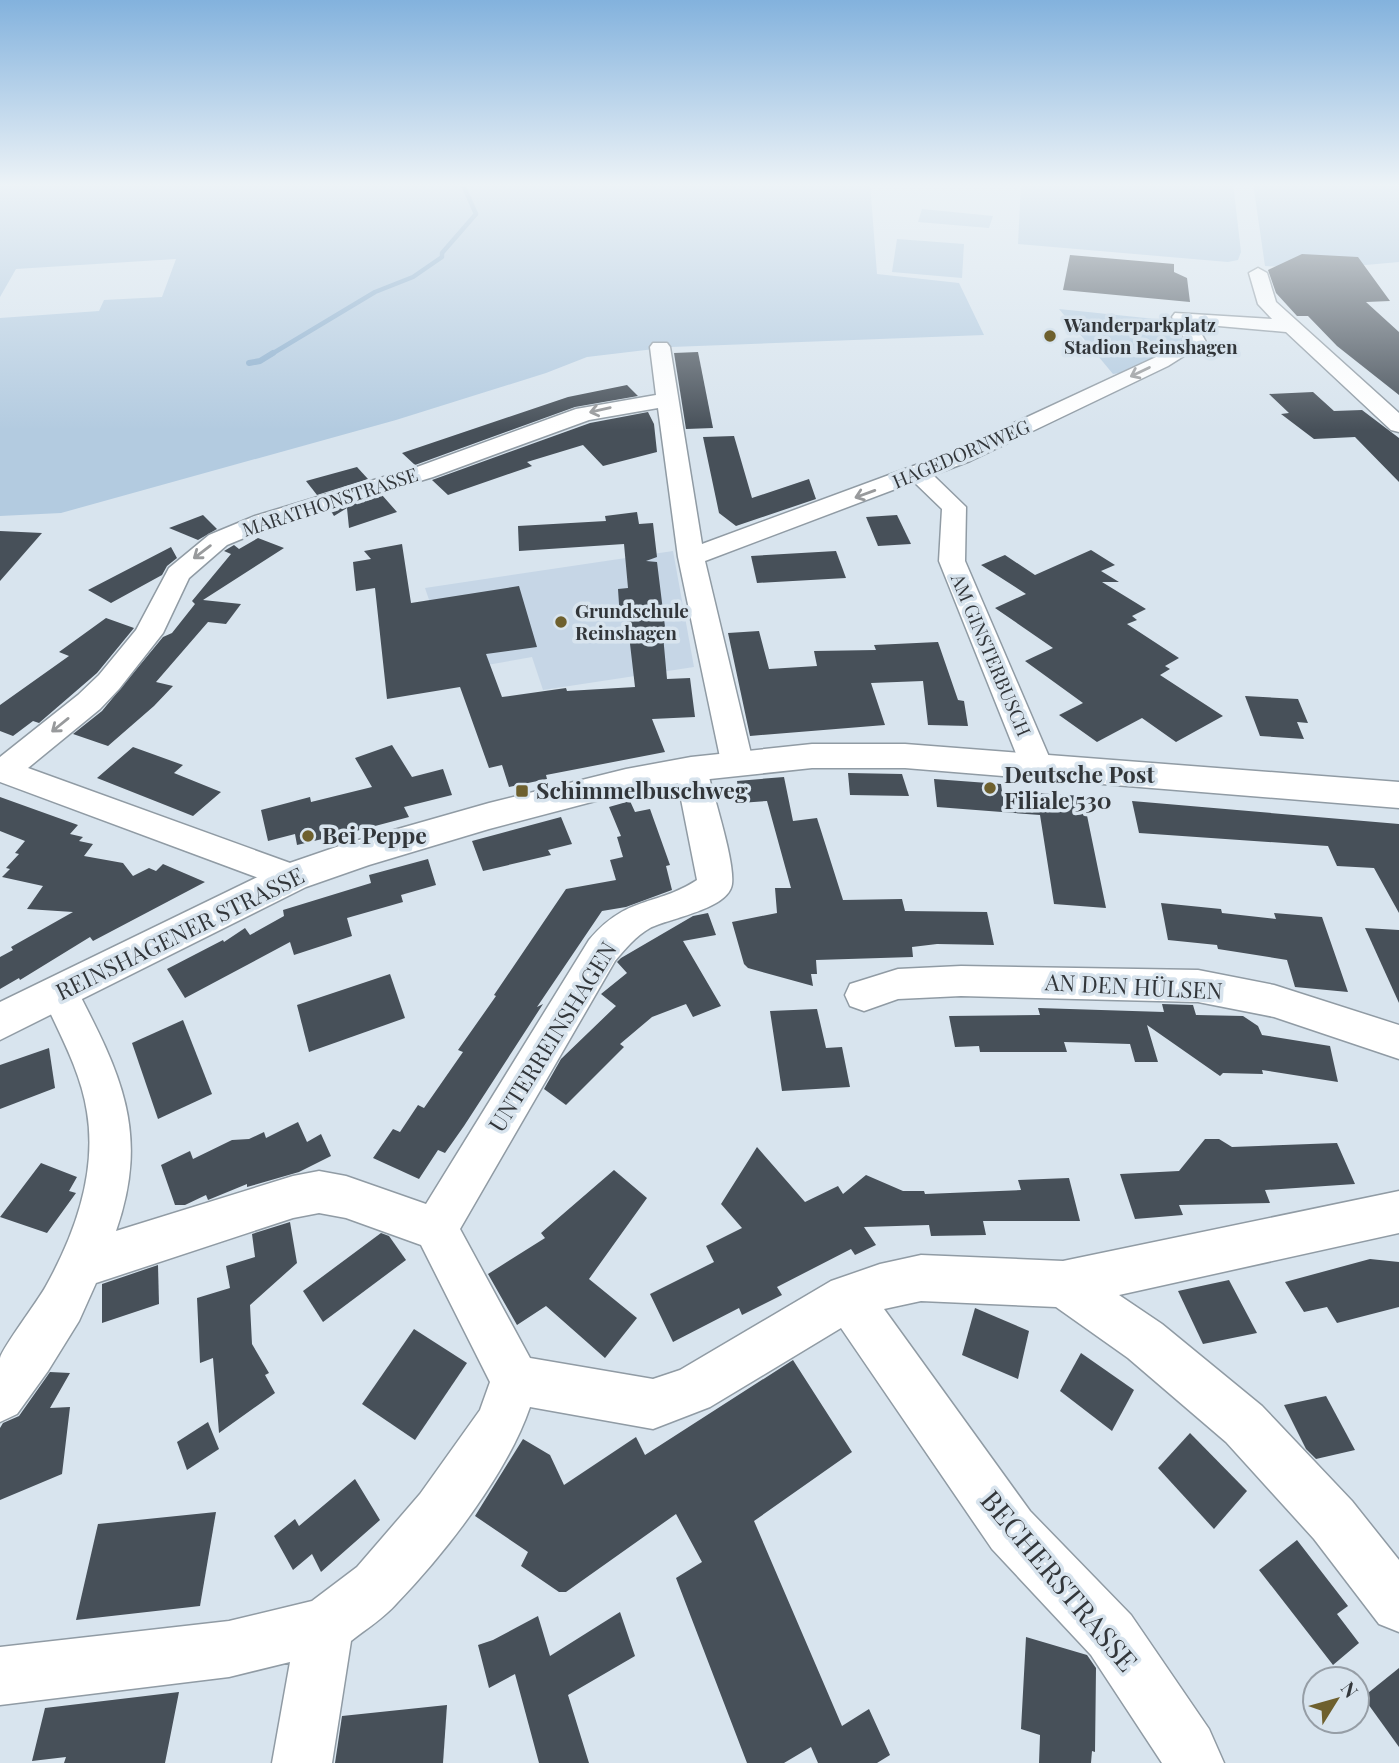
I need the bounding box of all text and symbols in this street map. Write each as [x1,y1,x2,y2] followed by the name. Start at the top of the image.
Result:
[1063,311,1238,359] place label: Wanderparkplatz Stadion Reinshagen
[1042,328,1058,344] marker: Wanderparkplatz Stadion Reinshagen
[1129,366,1151,379] one-way arrow
[589,404,612,418] one-way arrow
[888,412,1033,494] street label: HAGEDORNWEG
[239,460,421,542] street label: MARATHONSTRASSE
[854,489,876,501] one-way arrow
[194,544,212,559] one-way arrow
[945,568,1038,740] street label: AM GINSTERBUSCH
[575,597,689,645] place label: Grundschule Reinshagen
[553,614,569,630] marker: Grundschule Reinshagen
[52,718,70,733] one-way arrow
[1004,758,1155,815] place label: Deutsche Post Filiale 530
[536,774,748,805] place label: Schimmelbuschweg
[982,780,998,796] marker: Deutsche Post Filiale 530
[514,783,530,799] marker: Schimmelbuschweg
[322,819,427,850] place label: Bei Peppe
[300,828,316,844] marker: Bei Peppe
[50,859,309,1006] street label: REINSHAGENER STRASSE
[481,935,623,1137] street label: UNTERREINSHAGEN
[1044,965,1224,1006] street label: AN DEN HÜLSEN
[973,1482,1147,1678] street label: BECHERSTRASSE
[1301,1665,1371,1735] north arrow
[1336,1676,1365,1703] text: N

